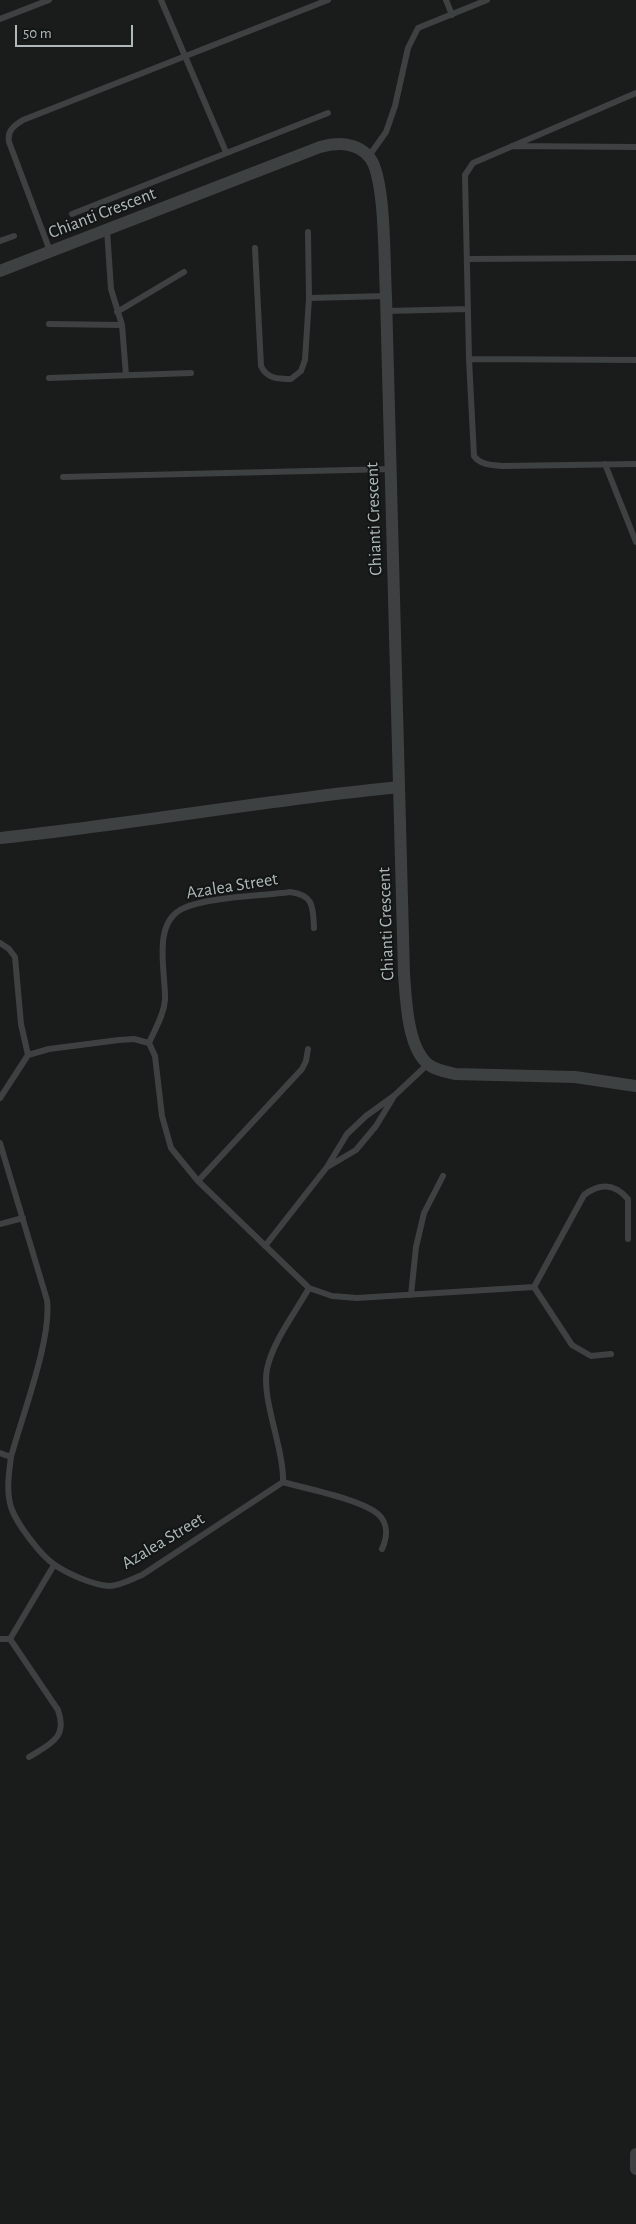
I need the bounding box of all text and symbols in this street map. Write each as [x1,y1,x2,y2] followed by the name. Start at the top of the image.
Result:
[18,15,135,47] scale bar
[23,26,52,41] text: 50 m
[45,183,159,243] street label: Chianti Crescent
[361,462,387,576] street label: Chianti Crescent
[373,867,399,981] street label: Chianti Crescent
[185,868,279,904] street label: Azalea Street
[118,1508,208,1574] street label: Azalea Street

